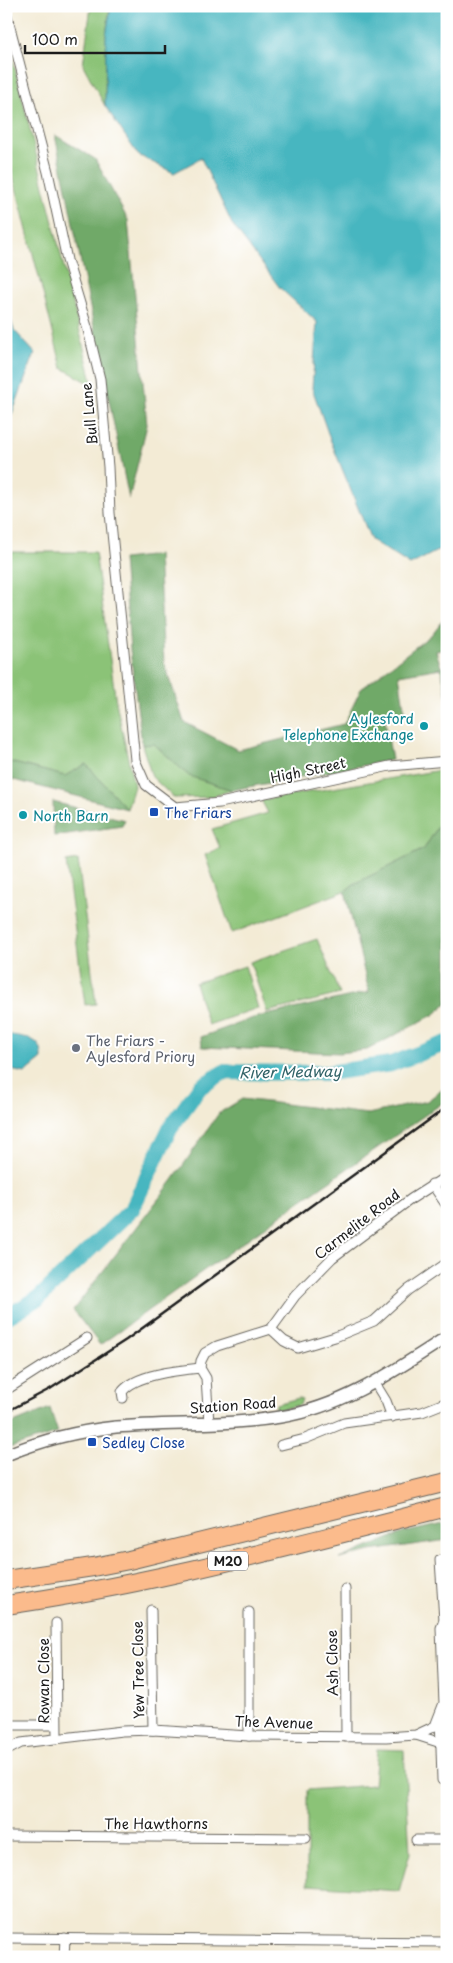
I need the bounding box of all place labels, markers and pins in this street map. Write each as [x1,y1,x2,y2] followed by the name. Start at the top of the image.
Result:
[282,708,414,745] place label: Aylesford Telephone Exchange
[418,720,430,732] marker: Aylesford Telephone Exchange
[164,802,232,823] place label: The Friars
[33,805,109,826] place label: North Barn
[148,806,160,818] marker: The Friars
[17,809,29,821] marker: North Barn
[86,1030,195,1067] place label: The Friars - Aylesford Priory
[70,1042,82,1054] marker: The Friars - Aylesford Priory
[102,1432,185,1453] place label: Sedley Close
[86,1436,98,1448] marker: Sedley Close

